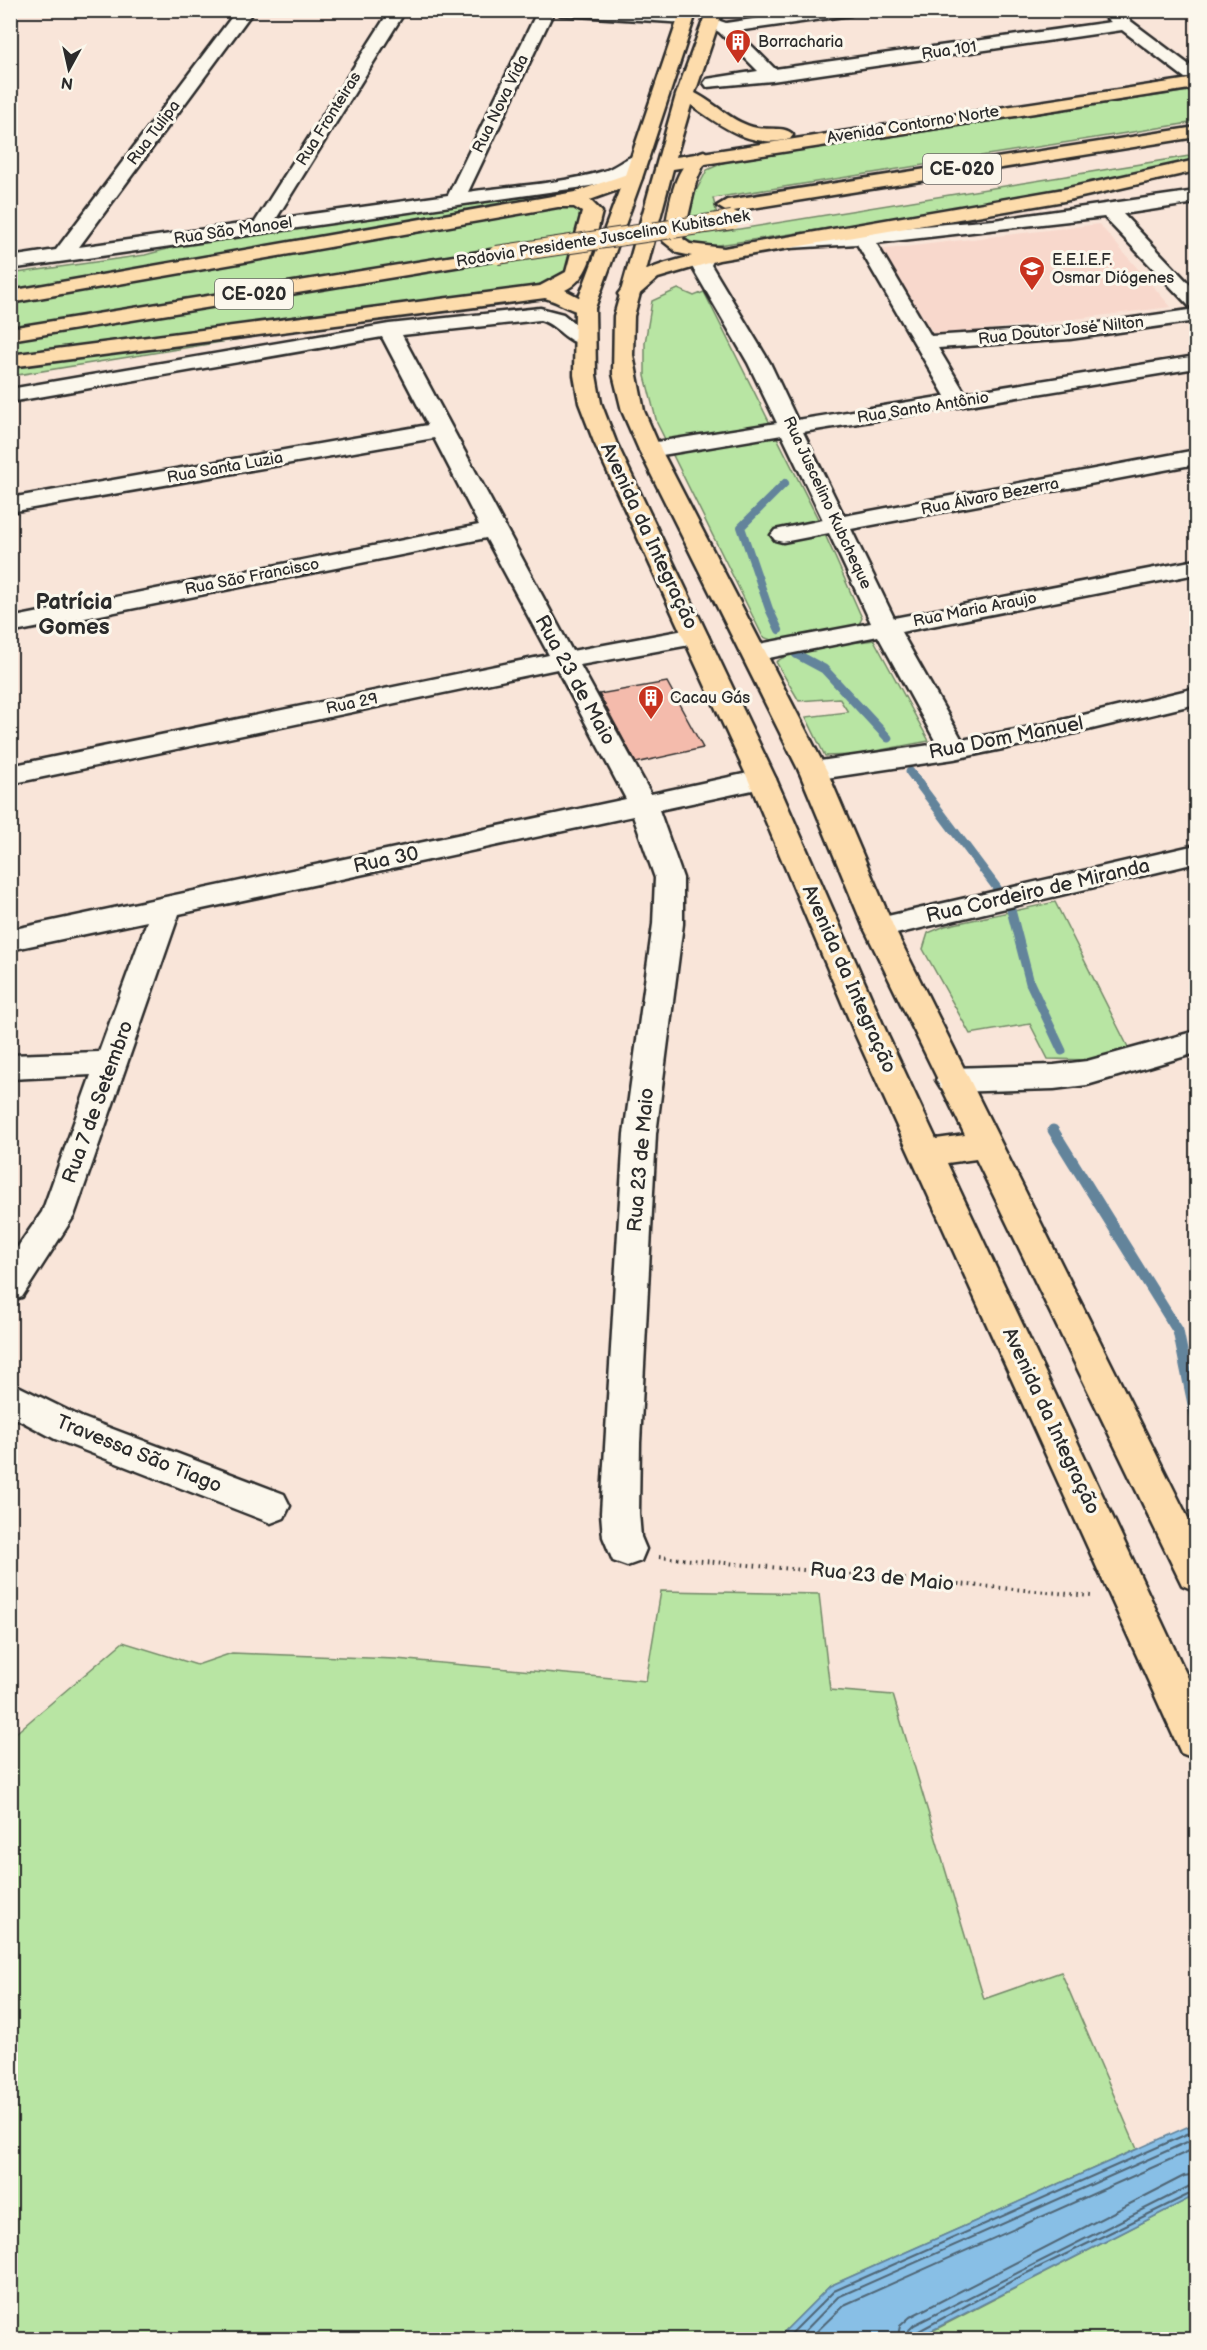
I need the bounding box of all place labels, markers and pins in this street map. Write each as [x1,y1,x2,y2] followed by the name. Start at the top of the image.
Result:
[723,27,753,65] building icon: Borracharia
[758,33,843,52] place label: Borracharia
[1052,251,1174,288] place label: E.E.I.E.F. Osmar Diógenes
[1017,254,1047,292] school or university icon: E.E.I.E.F. Osmar Diógenes
[636,683,666,721] building icon: Cacau Gás
[670,689,750,708] place label: Cacau Gás

